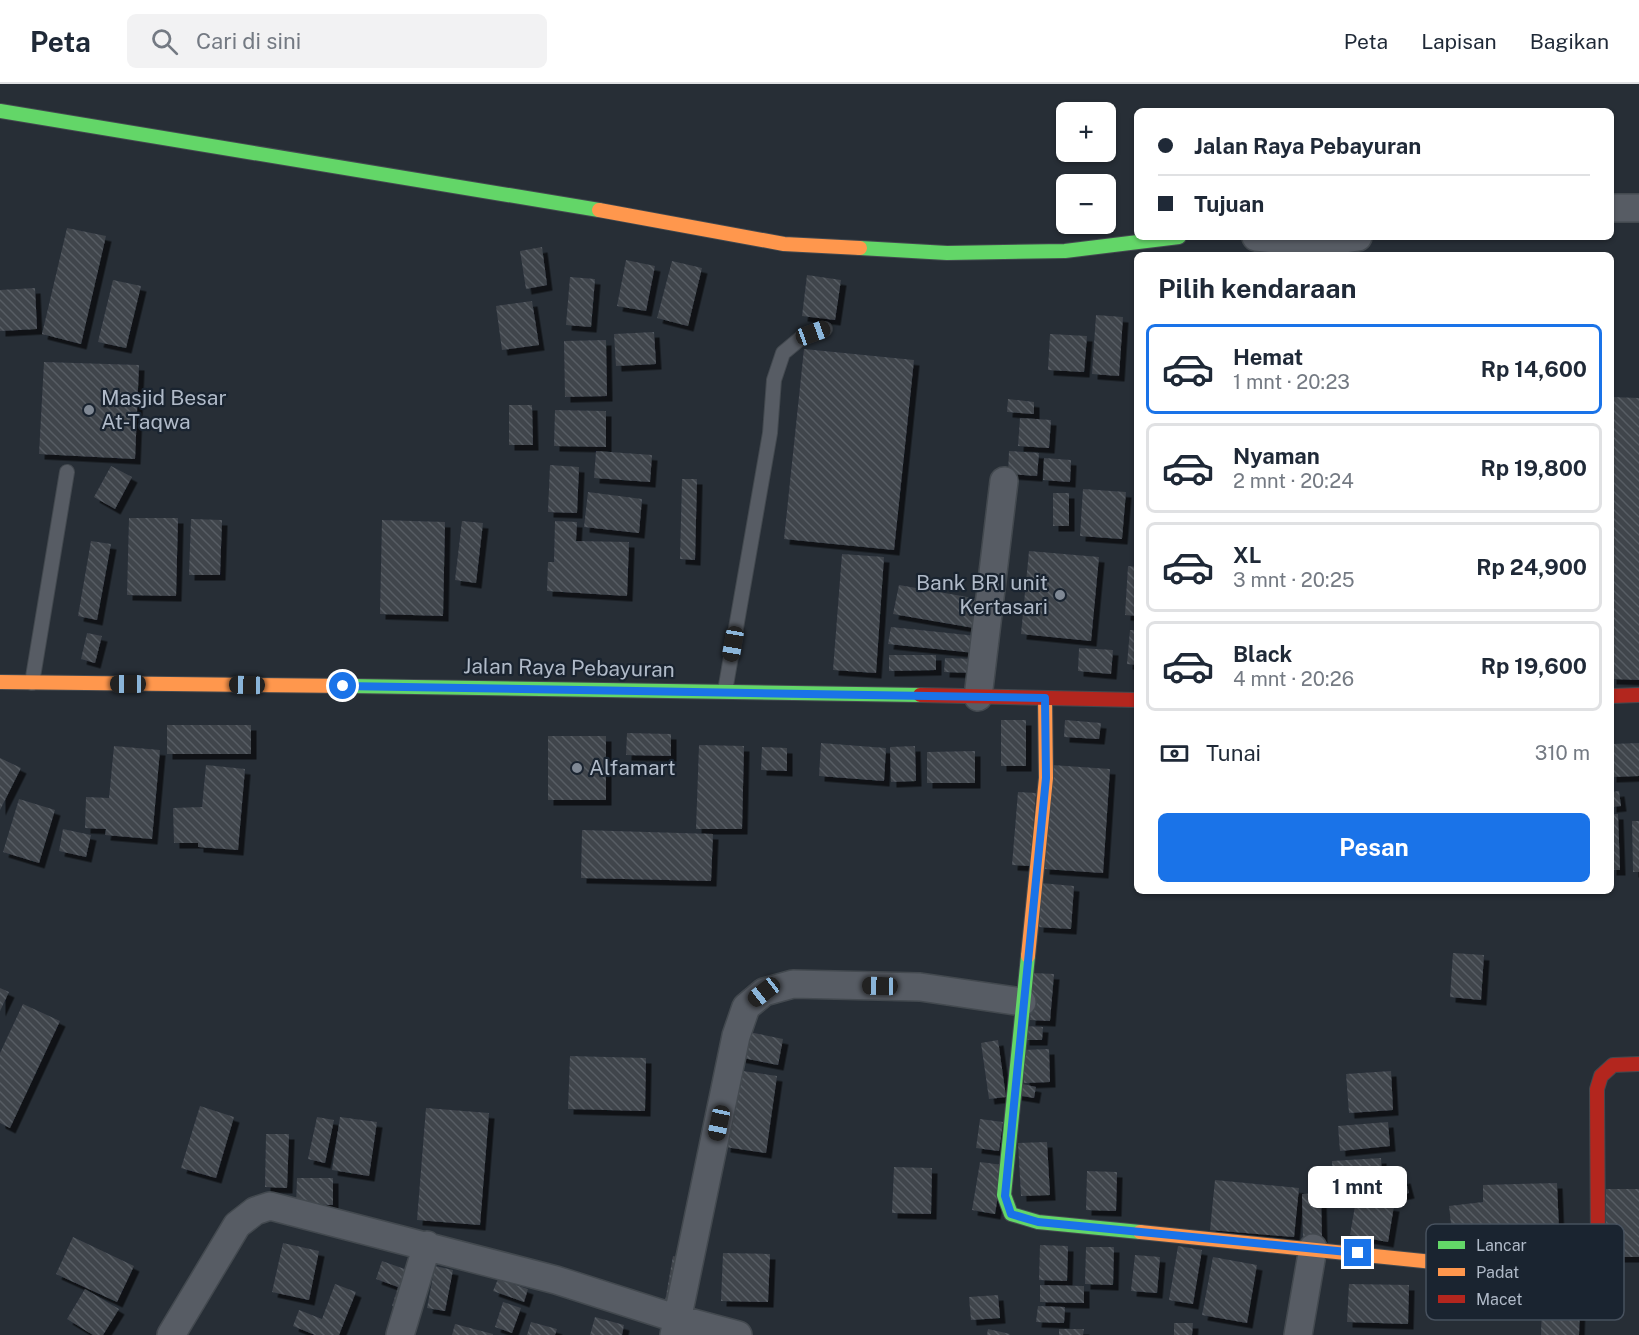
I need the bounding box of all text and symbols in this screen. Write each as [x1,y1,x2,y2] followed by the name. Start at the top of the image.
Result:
[127,14,547,68] search box
[30,25,91,58] text: Peta
[148,25,181,58] icon: search
[196,28,301,54] text: Cari di sini
[1344,29,1388,54] text: Peta
[1421,29,1497,54] text: Lapisan
[1530,29,1609,54] text: Bagikan
[1056,102,1116,234] map controls
[1056,102,1116,162] button: +
[1194,133,1421,159] text: Jalan Raya Pebayuran
[1056,174,1116,234] button: −
[1194,191,1264,217] text: Tujuan
[1158,272,1357,304] text: Pilih kendaraan
[793,318,833,348] car
[1161,342,1215,396] icon: car
[1233,344,1303,370] text: Hemat
[1481,356,1587,382] text: Rp 14,600
[1233,370,1350,394] text: 1 mnt · 20:23
[101,385,227,434] place label: Masjid Besar At-Taqwa
[82,403,96,417] marker: Masjid Besar At-Taqwa
[1161,441,1215,495] icon: car
[1233,443,1320,469] text: Nyaman
[1481,455,1587,481] text: Rp 19,800
[1233,469,1354,493] text: 2 mnt · 20:24
[1161,540,1215,594] icon: car
[1233,542,1261,568] text: XL
[1476,554,1587,580] text: Rp 24,900
[1233,568,1355,592] text: 3 mnt · 20:25
[916,570,1048,619] place label: Bank BRI unit Kertasari
[1053,588,1067,602] marker: Bank BRI unit Kertasari
[721,625,745,663] car
[1161,639,1215,693] icon: car
[1233,641,1292,667] text: Black
[463,653,675,682] street label: Jalan Raya Pebayuran
[1481,653,1587,679] text: Rp 19,600
[1233,667,1354,691] text: 4 mnt · 20:26
[329,672,356,699] route start
[110,675,146,693] car
[229,676,265,694] car
[1158,737,1191,770] icon: cash
[1206,740,1261,766] text: Tunai
[1535,741,1590,765] text: 310 m
[589,755,676,780] place label: Alfamart
[570,761,584,775] marker: Alfamart
[1158,813,1590,882] button: Pesan
[744,974,784,1010] car
[862,977,898,995] car
[706,1104,732,1142] car
[1308,1166,1408,1208] callout: 1 mnt
[1332,1175,1383,1199] text: 1 mnt
[1426,1224,1624,1320] legend
[1476,1236,1527,1255] text: Lancar
[1344,1239,1371,1266] route end
[1476,1263,1519,1282] text: Padat
[1476,1290,1523,1309] text: Macet

